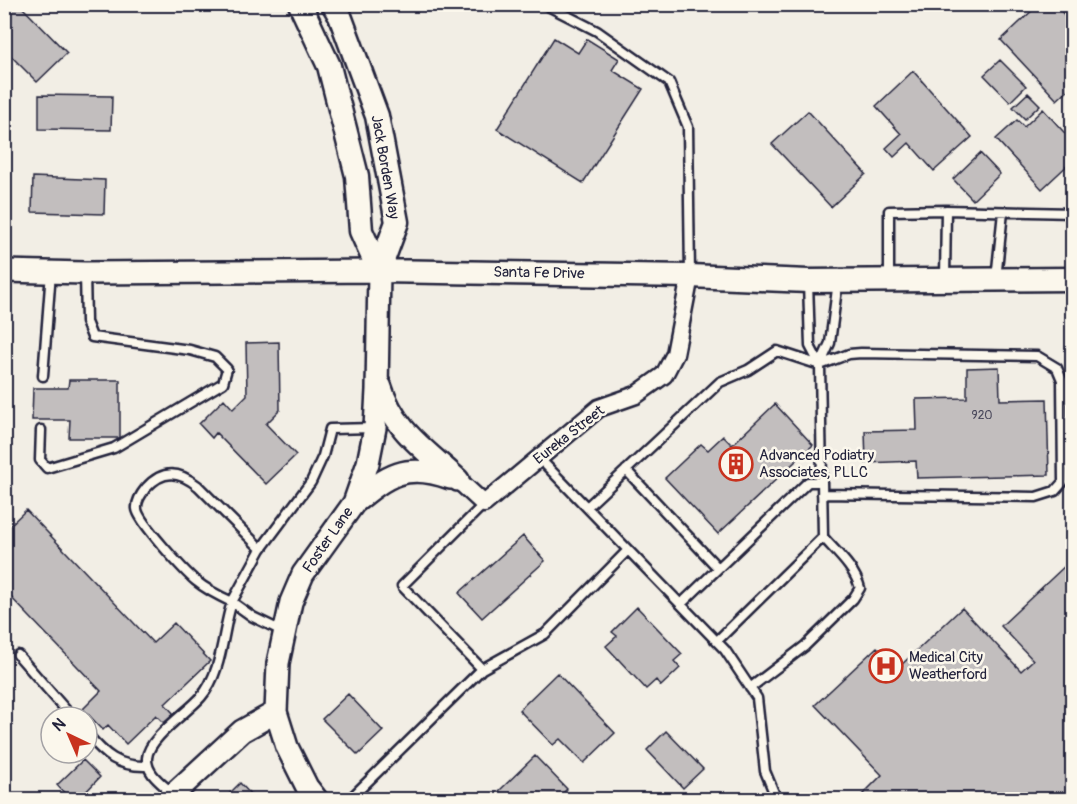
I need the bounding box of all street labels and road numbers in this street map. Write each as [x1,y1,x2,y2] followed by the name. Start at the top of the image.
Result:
[366,113,404,221] street label: Jack Borden Way
[493,263,585,283] street label: Santa Fe Drive
[530,401,609,469] street label: Eureka Street
[298,503,358,577] street label: Foster Lane

